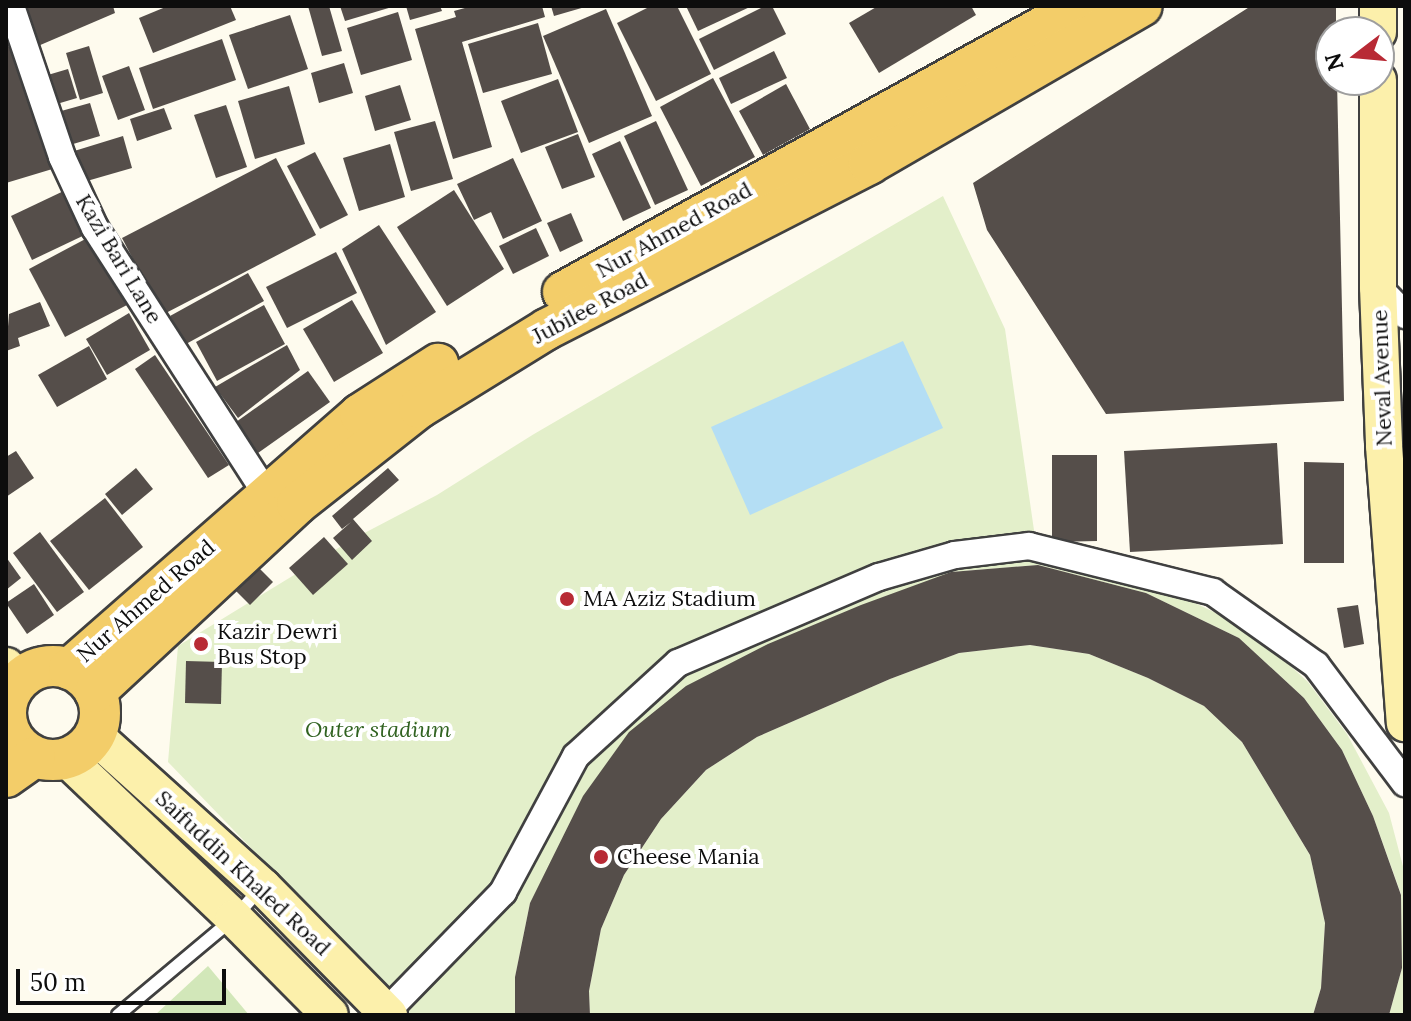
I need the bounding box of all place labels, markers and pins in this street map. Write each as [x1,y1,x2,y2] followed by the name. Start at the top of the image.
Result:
[583,586,756,612] place label: MA Aziz Stadium
[558,590,576,608] marker: MA Aziz Stadium
[217,618,338,670] place label: Kazir Dewri Bus Stop
[192,635,210,653] marker: Kazir Dewri Bus Stop
[617,844,760,870] place label: Cheese Mania
[592,848,610,866] marker: Cheese Mania

